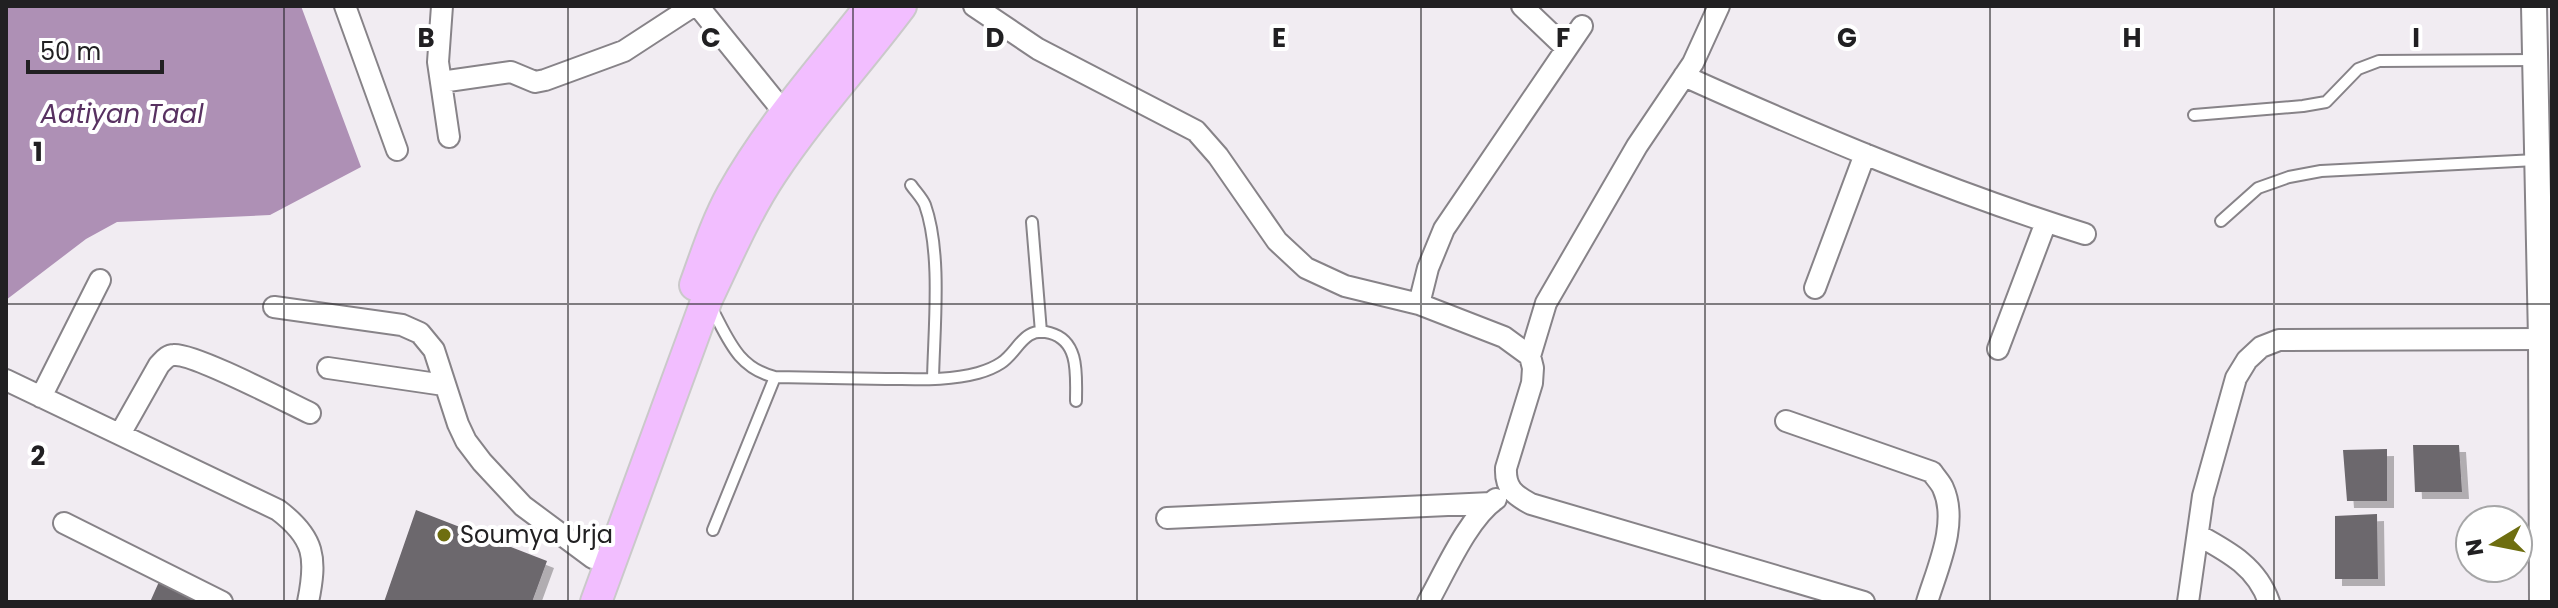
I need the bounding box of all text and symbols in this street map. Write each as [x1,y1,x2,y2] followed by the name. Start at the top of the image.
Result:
[417,20,435,56] text: B
[701,20,721,56] text: C
[986,20,1005,56] text: D
[1272,20,1286,56] text: E
[1556,20,1570,56] text: F
[1837,20,1857,56] text: G
[2122,20,2142,56] text: H
[2412,20,2420,56] text: I
[28,24,162,74] scale bar
[40,35,101,68] text: 50 m
[39,96,204,132] water label: Aatiyan Taal
[33,134,43,170] text: 1
[31,438,46,474] text: 2
[2454,504,2534,584] north arrow
[460,518,613,551] place label: Soumya Urja
[435,526,453,544] marker: Soumya Urja
[2458,537,2491,558] text: N

